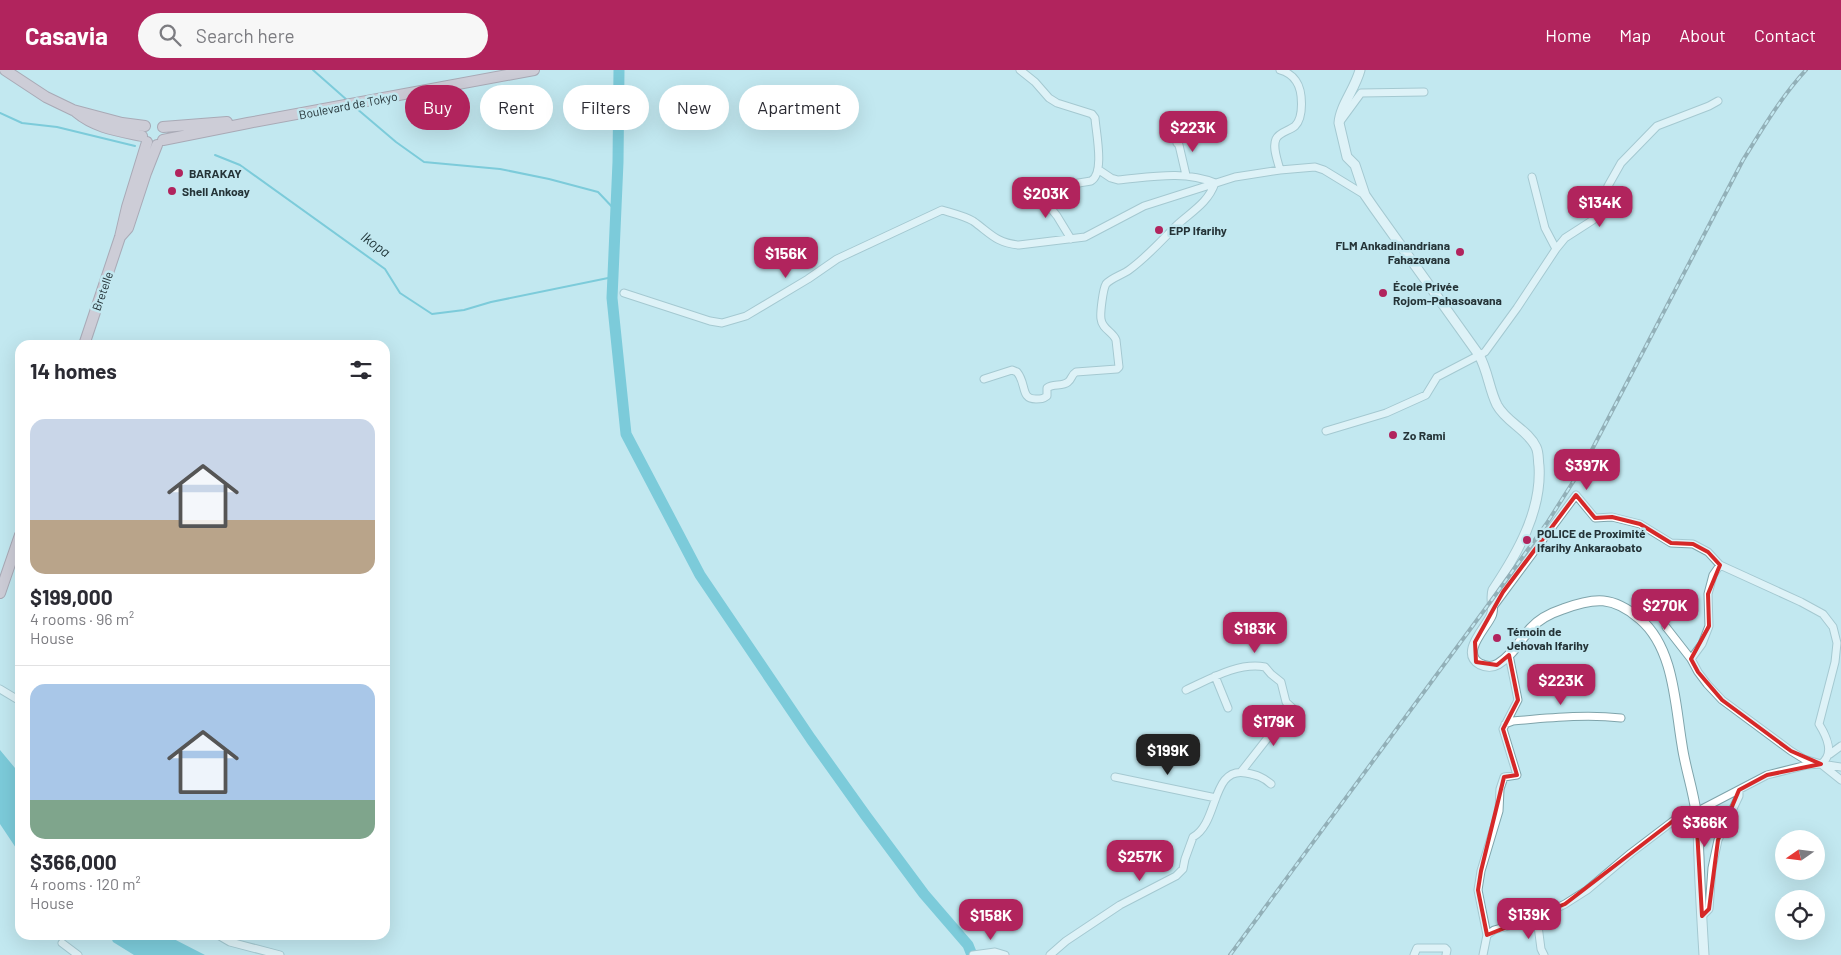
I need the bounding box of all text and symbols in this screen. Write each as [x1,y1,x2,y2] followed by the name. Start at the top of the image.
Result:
[138,13,488,58] search box
[25,21,108,50] text: Casavia
[156,21,184,49] icon: search
[196,24,295,47] text: Search here
[1545,24,1591,46] text: Home
[1619,24,1651,46] text: Map
[1679,24,1726,46] text: About
[1754,24,1816,46] text: Contact
[405,85,470,130] chip: Buy
[480,85,553,130] chip: Rent
[563,85,649,130] chip: Filters
[659,85,729,130] chip: New
[739,85,859,130] chip: Apartment
[297,89,399,121] street label: Boulevard de Tokyo
[1158,111,1228,153] pin: $223K
[1170,117,1216,136] text: $223K
[189,166,242,180] place label: BARAKAY
[173,167,185,179] marker: BARAKAY
[1011,176,1081,219] pin: $203K
[1023,183,1069,202] text: $203K
[182,184,250,198] place label: Shell Ankoay
[166,185,178,197] marker: Shell Ankoay
[1565,186,1635,228] pin: $134K
[1578,192,1622,211] text: $134K
[1169,223,1227,237] place label: EPP Ifarihy
[1153,224,1165,236] marker: EPP Ifarihy
[358,228,394,260] water label: Ikopa
[751,236,821,279] pin: $156K
[1335,238,1450,266] place label: FLM Ankadinandriana Fahazavana
[765,243,807,262] text: $156K
[1454,246,1466,258] marker: FLM Ankadinandriana Fahazavana
[89,270,115,312] street label: Bretelle
[1393,279,1502,307] place label: École Privée Rojom-Pahasoavana
[1377,287,1389,299] marker: École Privée Rojom-Pahasoavana
[347,356,375,384] icon: filters
[30,358,117,383] text: 14 homes
[1403,428,1446,442] place label: Zo Rami
[1387,429,1399,441] marker: Zo Rami
[1552,448,1622,491] pin: $397K
[158,451,248,541] icon: home
[1565,455,1609,474] text: $397K
[1537,526,1646,554] place label: POLICE de Proximité Ifarihy Ankaraobato
[1521,534,1533,546] marker: POLICE de Proximité Ifarihy Ankaraobato
[30,584,113,609] text: $199,000
[1630,588,1700,631] pin: $270K
[1642,595,1688,614] text: $270K
[30,609,134,628] text: 4 rooms · 96 m²
[1220,612,1290,654] pin: $183K
[1234,618,1276,637] text: $183K
[1507,624,1589,652] place label: Témoin de Jehovah Ifarihy
[30,628,74,647] text: House
[1491,632,1503,644] marker: Témoin de Jehovah Ifarihy
[1526,664,1596,706] pin: $223K
[1538,670,1584,689] text: $223K
[1239,704,1309,747] pin: $179K
[1253,711,1295,730] text: $179K
[158,717,248,807] icon: home
[1133,734,1203,776] pin: $199K
[1147,740,1189,759] text: $199K
[1670,806,1740,848] pin: $366K
[1683,812,1728,831] text: $366K
[1775,830,1825,880] north arrow
[1775,830,1825,940] map controls
[1105,840,1175,882] pin: $257K
[1118,846,1162,865] text: $257K
[30,849,117,874] text: $366,000
[30,874,141,893] text: 4 rooms · 120 m²
[1775,890,1825,940] button: locate
[30,893,74,912] text: House
[956,898,1026,941] pin: $158K
[1494,898,1564,940] pin: $139K
[1508,904,1550,923] text: $139K
[970,905,1012,924] text: $158K

